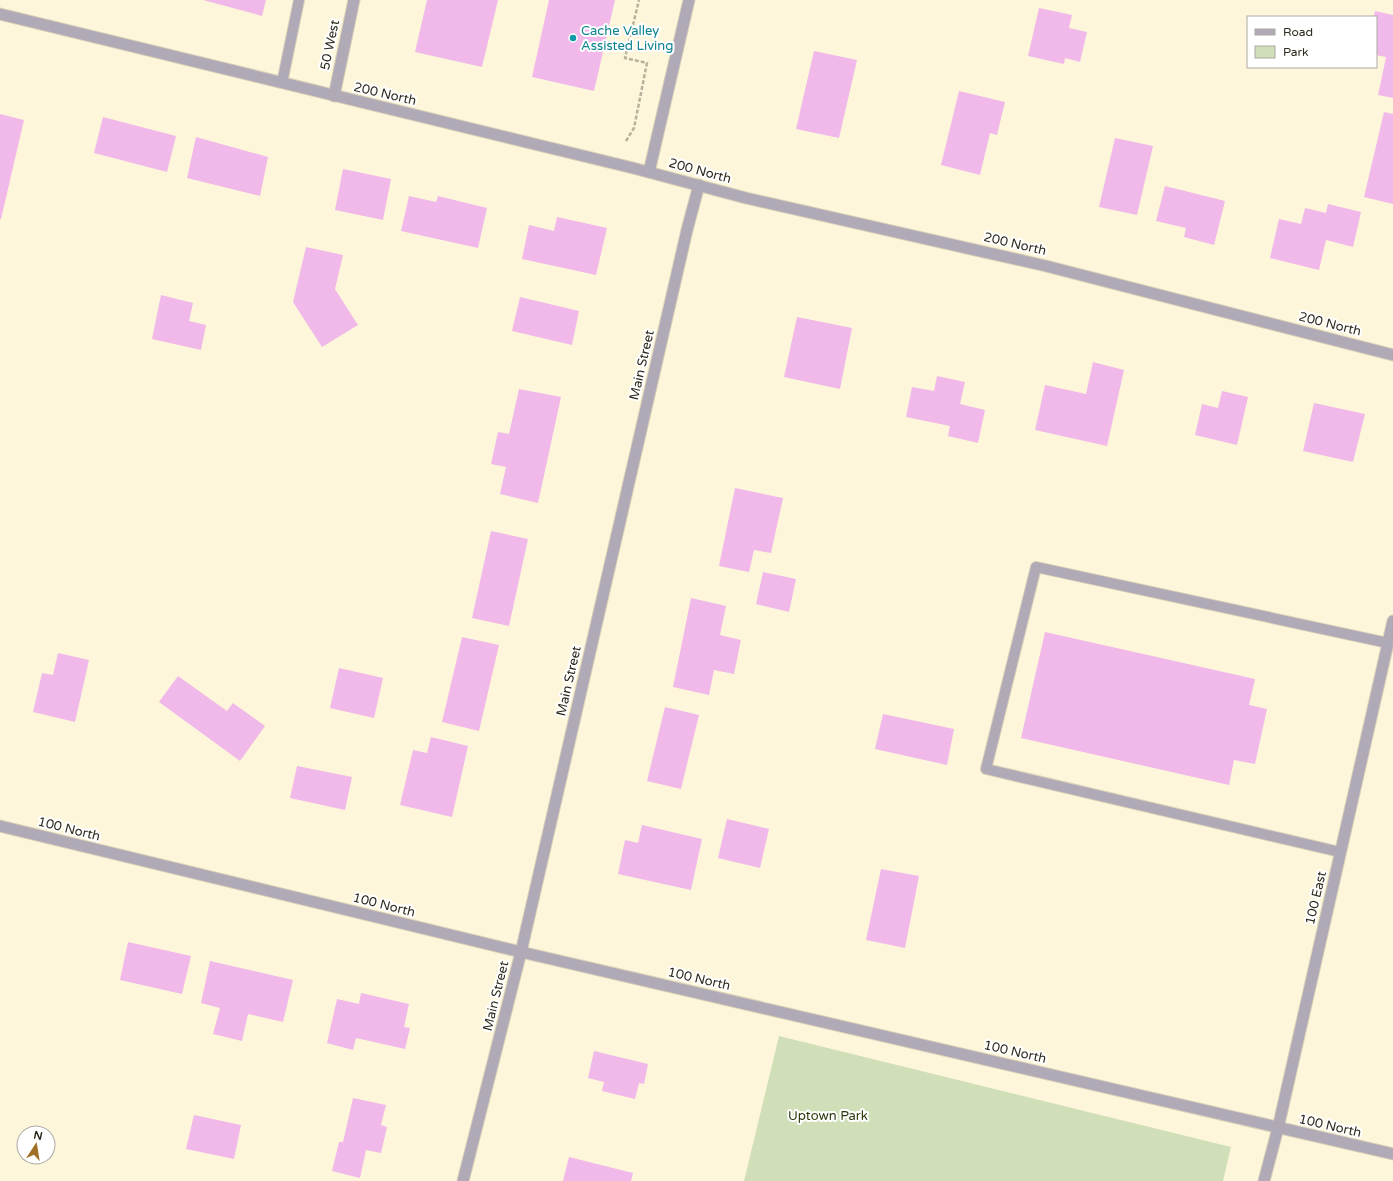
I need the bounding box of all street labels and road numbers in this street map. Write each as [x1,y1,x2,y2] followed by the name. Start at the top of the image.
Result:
[317,18,343,71] street label: 50 West
[352,79,418,109] street label: 200 North
[667,155,733,187] street label: 200 North
[982,229,1048,259] street label: 200 North
[1297,309,1363,339] street label: 200 North
[626,328,658,402] street label: Main Street
[553,644,585,718] street label: Main Street
[36,814,102,844] street label: 100 North
[1302,870,1330,926] street label: 100 East
[351,890,417,920] street label: 100 North
[480,959,512,1033] street label: Main Street
[666,964,732,994] street label: 100 North
[982,1037,1048,1067] street label: 100 North
[1297,1111,1363,1141] street label: 100 North

